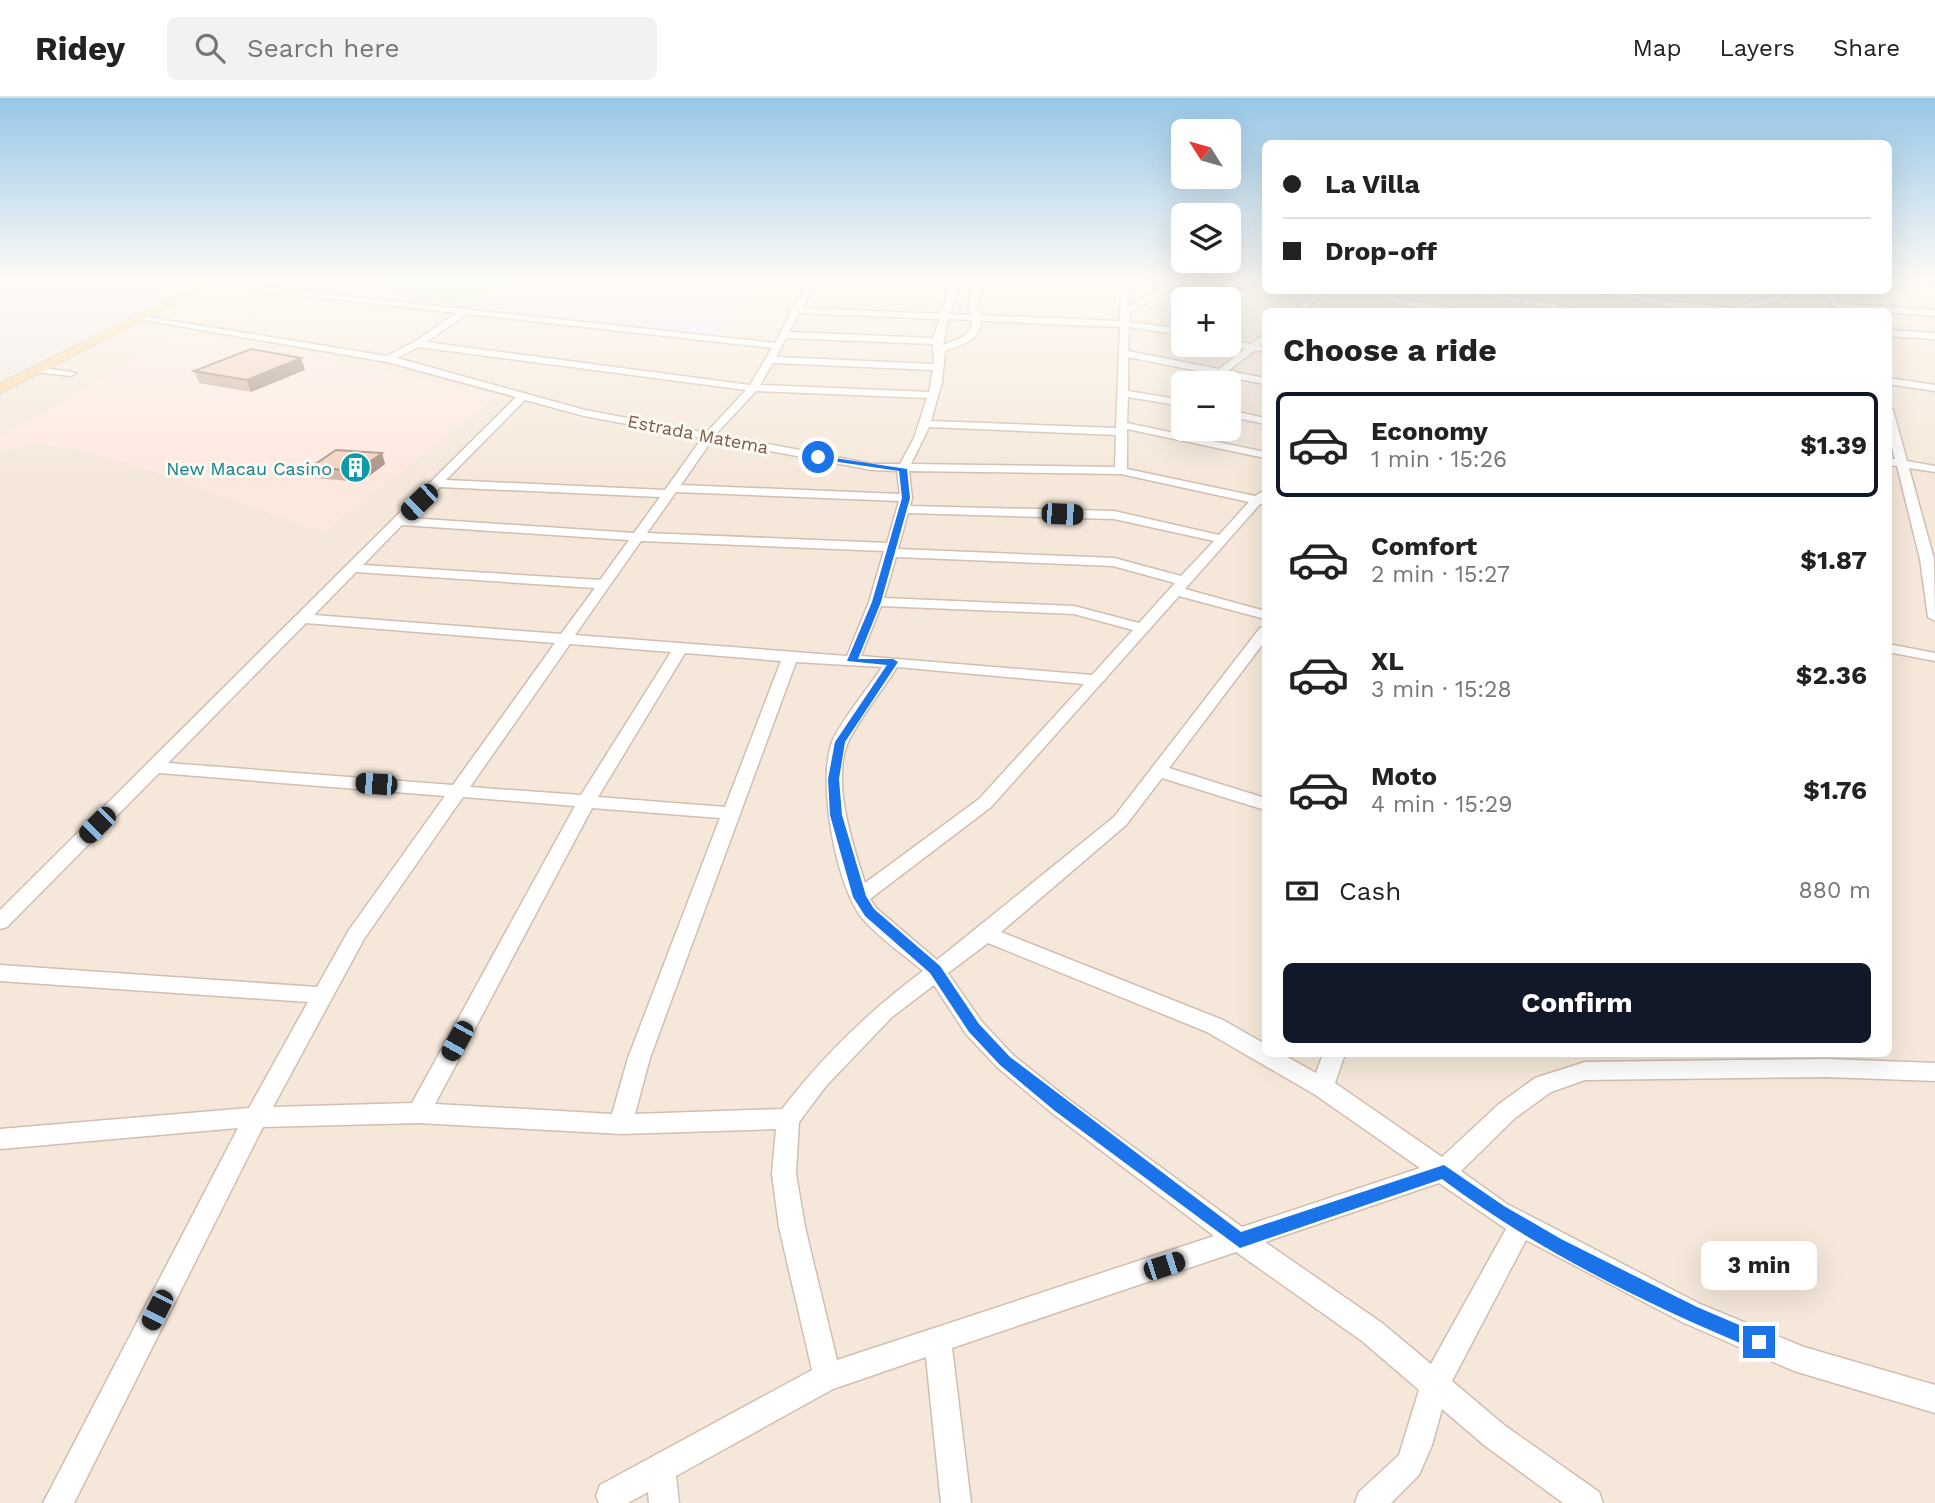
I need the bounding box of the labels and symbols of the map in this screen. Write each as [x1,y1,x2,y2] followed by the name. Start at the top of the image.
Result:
[1171,119,1241,189] north arrow
[626,410,770,458] street label: Estrada Matema
[802,441,834,473] route start
[338,451,372,485] building icon: New Macau Casino
[166,458,332,479] place label: New Macau Casino
[397,480,442,524] car
[1041,503,1084,525] car
[355,772,398,796] car
[75,803,120,847] car
[438,1018,477,1064] car
[1701,1240,1817,1290] callout: 3 min
[1141,1250,1188,1282] car
[139,1287,176,1333] car
[1743,1326,1775,1358] route end

